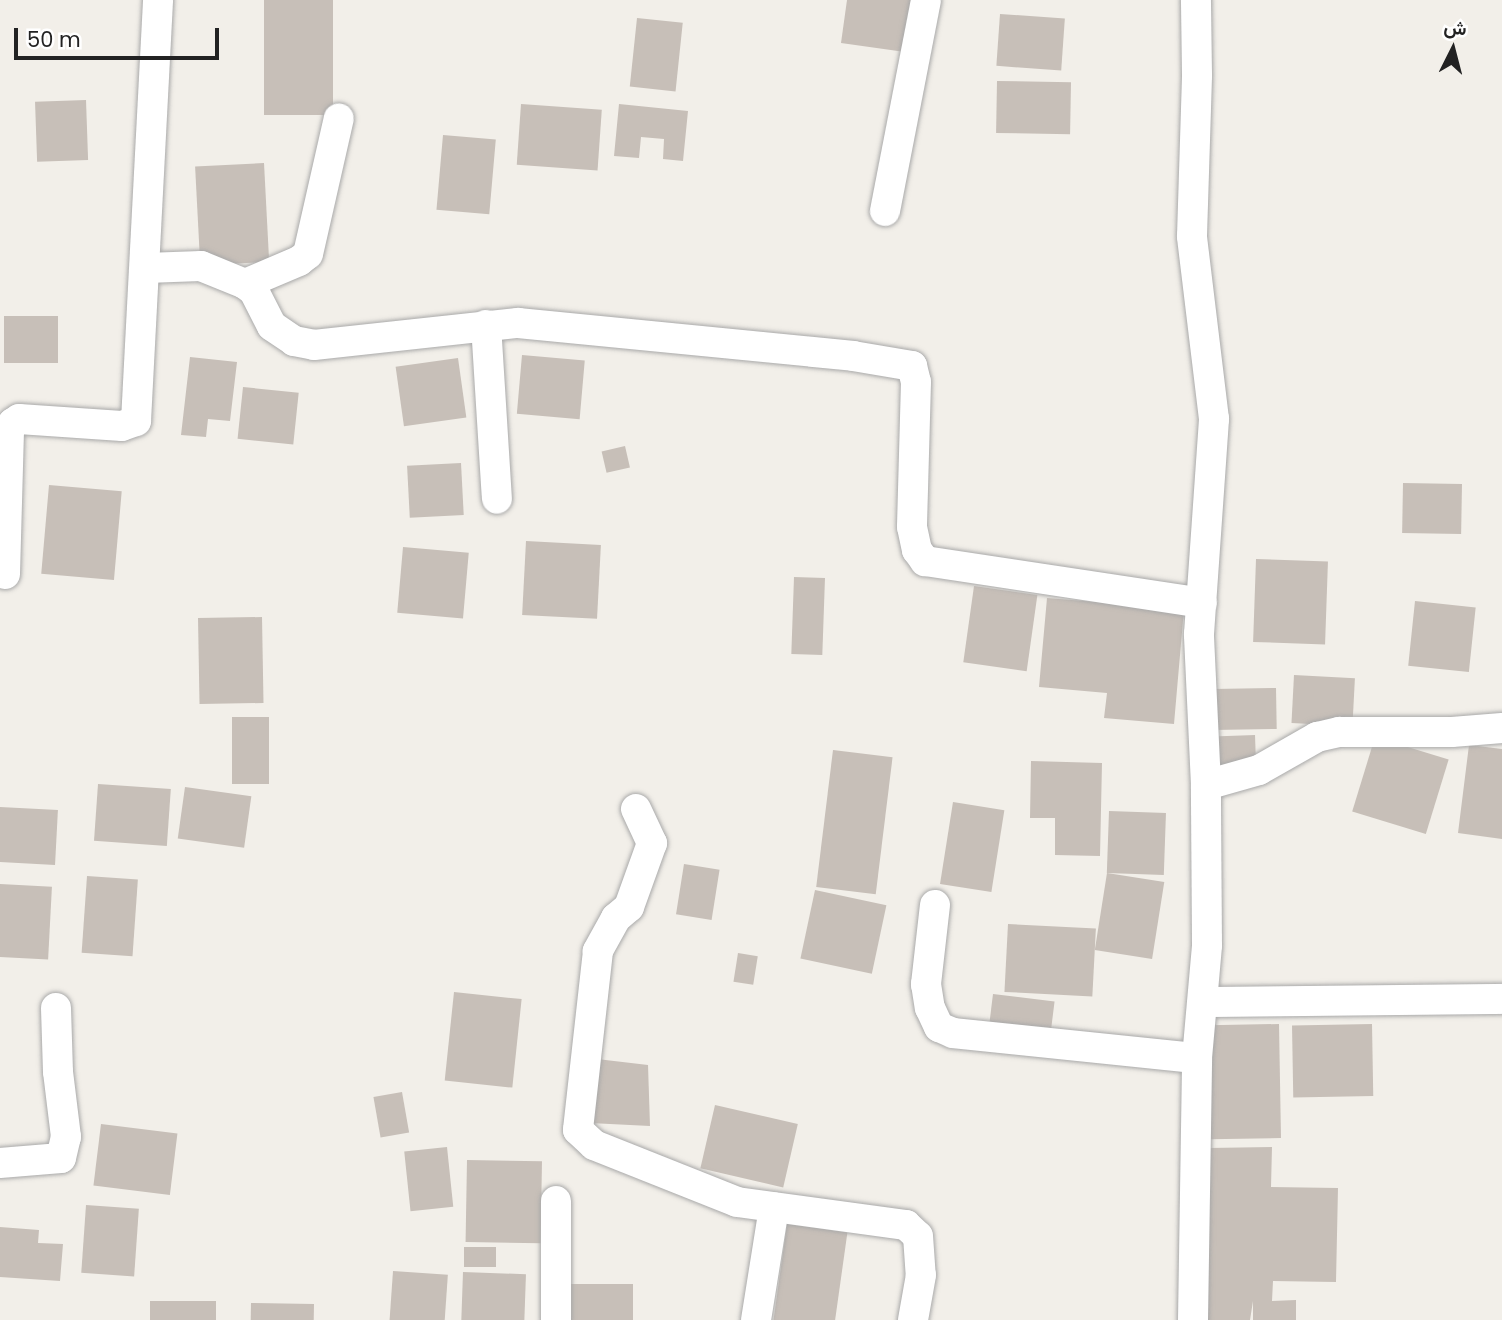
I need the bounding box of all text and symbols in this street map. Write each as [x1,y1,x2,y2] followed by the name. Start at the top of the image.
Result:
[1442,13,1468,42] text: ش
[18,14,222,58] scale bar
[1418,14,1488,84] north arrow
[27,25,81,54] text: 50 m

